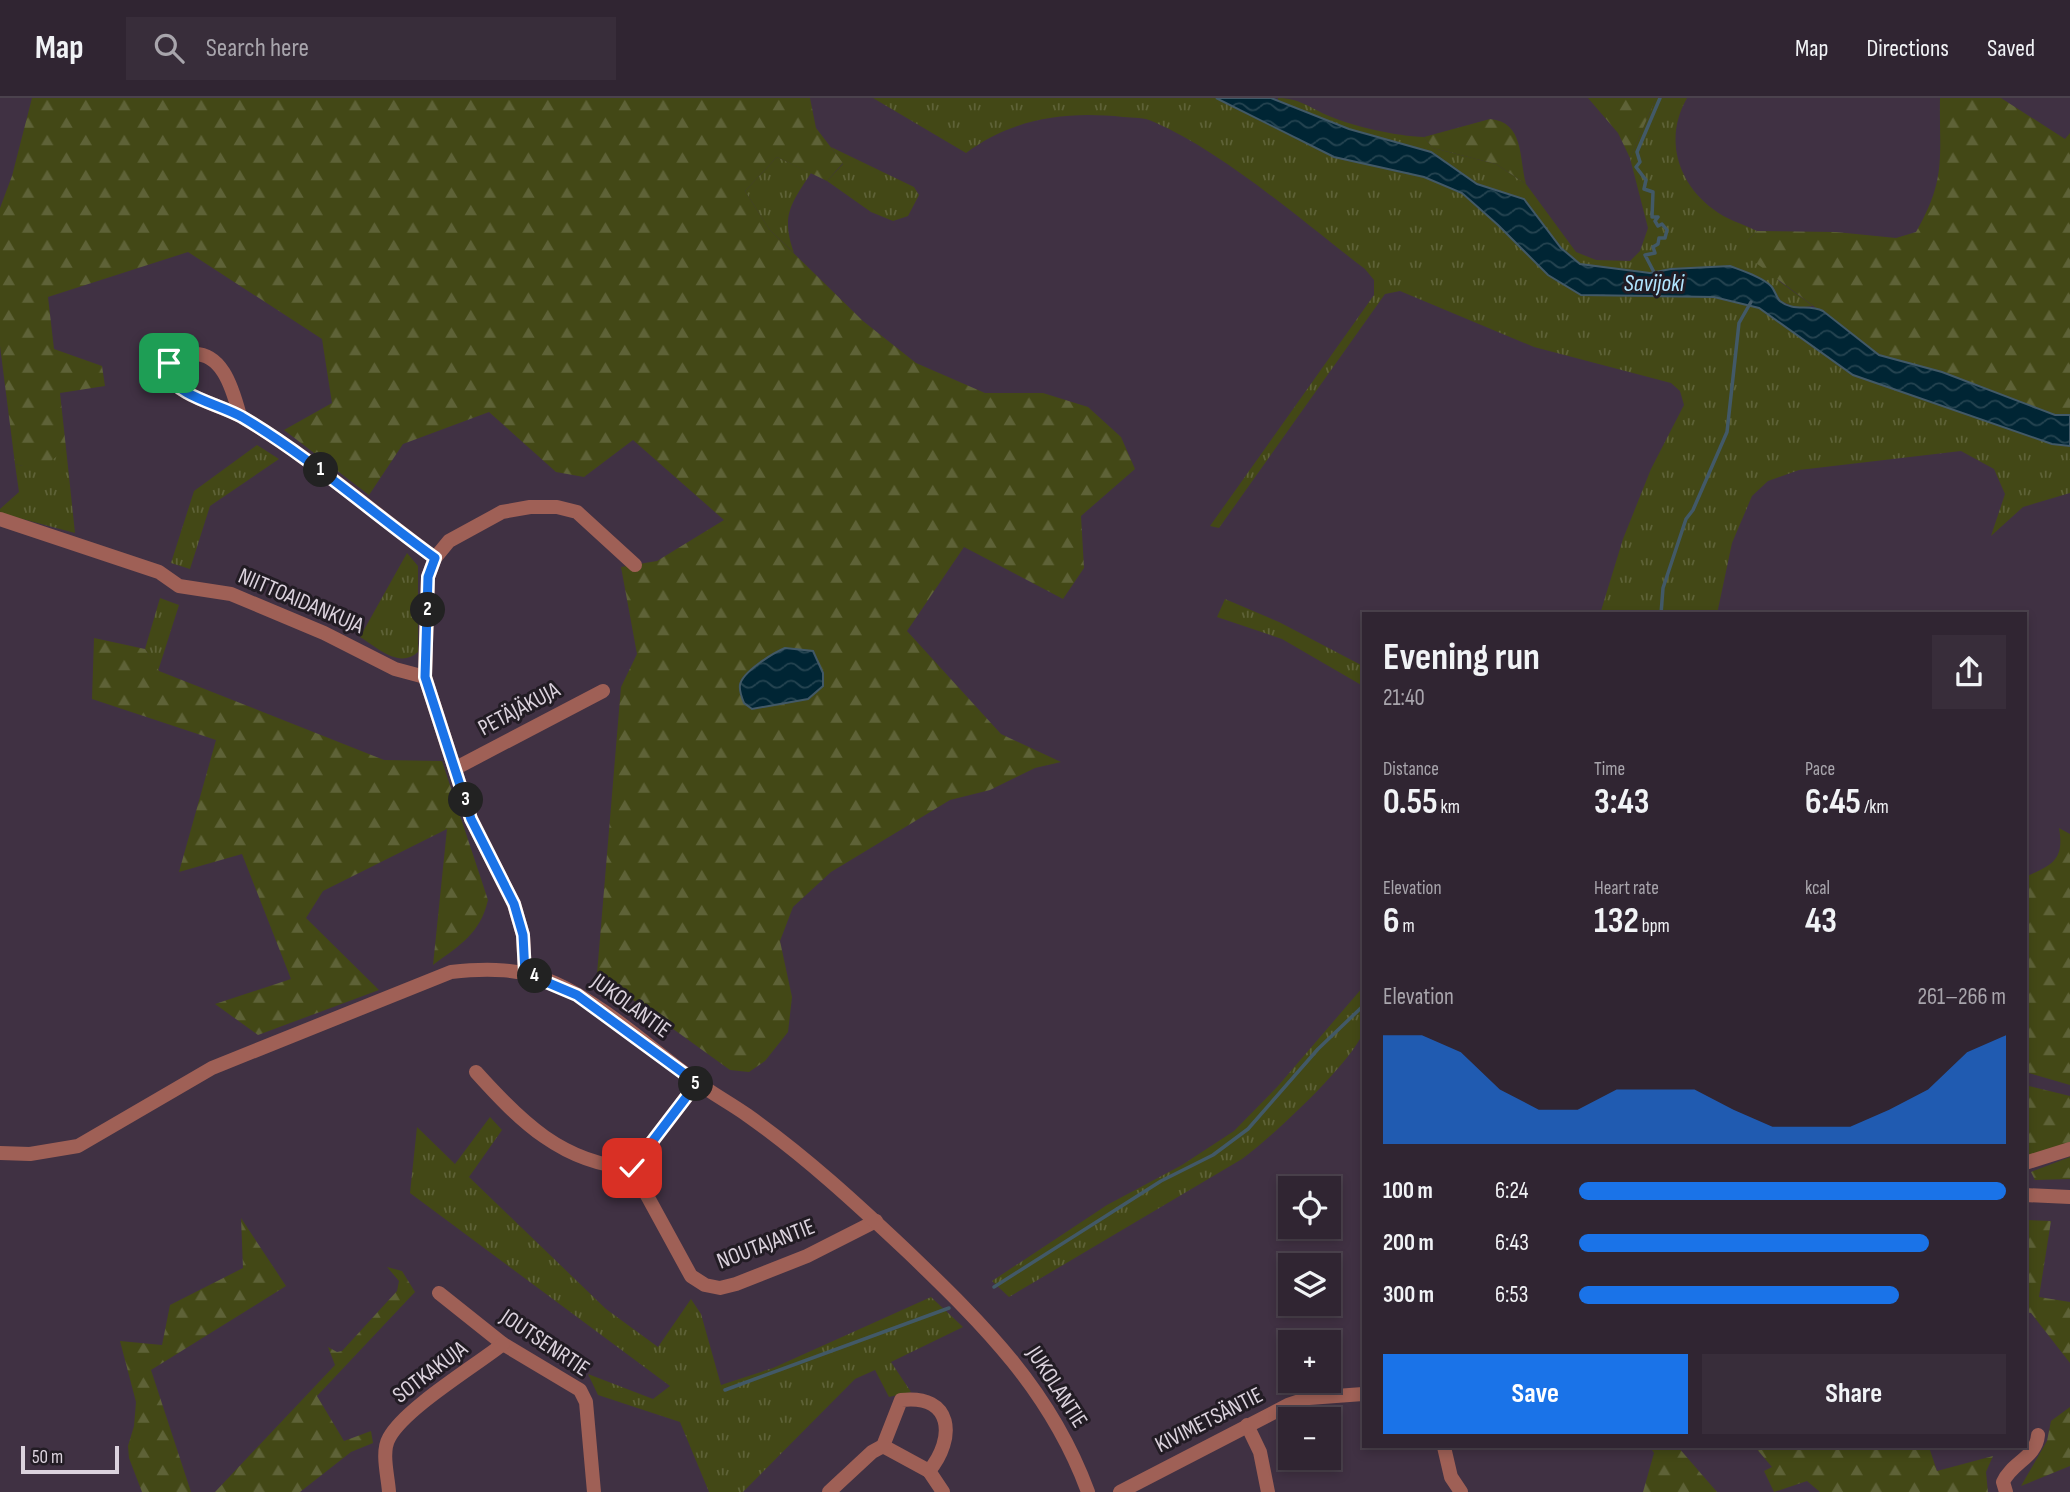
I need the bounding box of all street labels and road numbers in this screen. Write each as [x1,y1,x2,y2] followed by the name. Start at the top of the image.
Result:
[234,562,368,640] street label: NIITTOAIDANKUJA
[473,676,565,742] street label: PETÄJÄKUJA
[585,967,676,1044] street label: JUKOLANTIE
[713,1213,819,1275] street label: NOUTAJANTIE
[494,1302,595,1383] street label: JOUTSENRTIE
[387,1335,473,1409] street label: SOTKAKUJA
[1020,1340,1094,1433] street label: JUKOLANTIE
[1150,1381,1268,1459] street label: KIVIMETSÄNTIE

